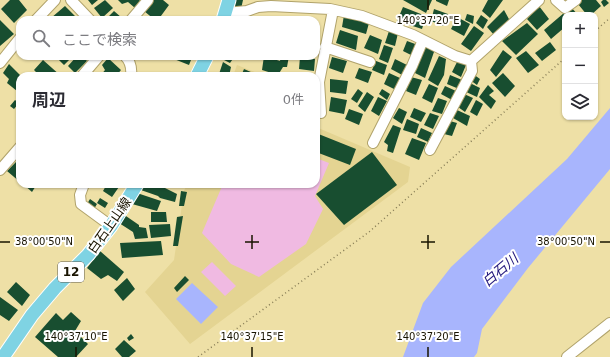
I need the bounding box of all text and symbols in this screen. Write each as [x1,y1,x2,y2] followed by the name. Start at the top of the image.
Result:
[562,12,598,120] map controls
[562,12,598,48] button: +
[396,15,460,26] text: 140°37'20"E
[16,16,320,60] search box
[30,27,52,49] icon: search
[62,31,137,49] text: ここで検索
[562,48,598,84] button: −
[562,84,598,120] button: layers
[32,90,66,110] text: 周辺
[283,92,304,107] text: 0件
[85,194,134,256] street label: 白石上山線
[15,236,73,247] text: 38°00'50"N
[537,236,595,247] text: 38°00'50"N
[479,249,523,290] water label: 白石川
[58,262,84,282] road number: 12
[44,331,108,342] text: 140°37'10"E
[220,331,284,342] text: 140°37'15"E
[396,331,460,342] text: 140°37'20"E

